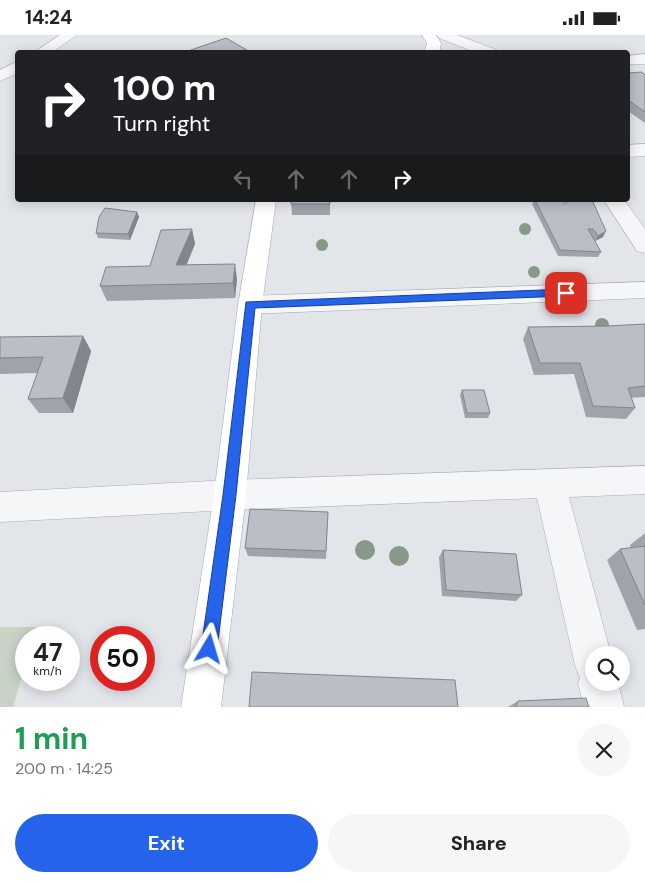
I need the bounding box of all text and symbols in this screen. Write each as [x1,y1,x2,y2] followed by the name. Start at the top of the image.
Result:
[25,5,72,30] text: 14:24
[113,65,216,111] text: 100 m
[30,70,95,135] icon: right
[113,109,210,138] text: Turn right
[229,165,257,193] icon: left
[282,165,310,193] icon: ahead
[335,165,363,193] icon: ahead
[388,165,416,193] icon: right
[545,272,587,314] pin
[552,279,580,307] icon: arrive
[182,622,234,674] position arrow
[90,626,155,691] speed limit sign: 50
[33,636,62,669] text: 47
[585,646,630,691] map controls
[585,646,630,691] button: search
[33,663,62,679] text: km/h
[15,719,88,758] text: 1 min
[578,724,630,776] button: close
[15,758,113,779] text: 200 m · 14:25
[15,814,318,872] button: Exit
[328,814,630,872] button: Share

